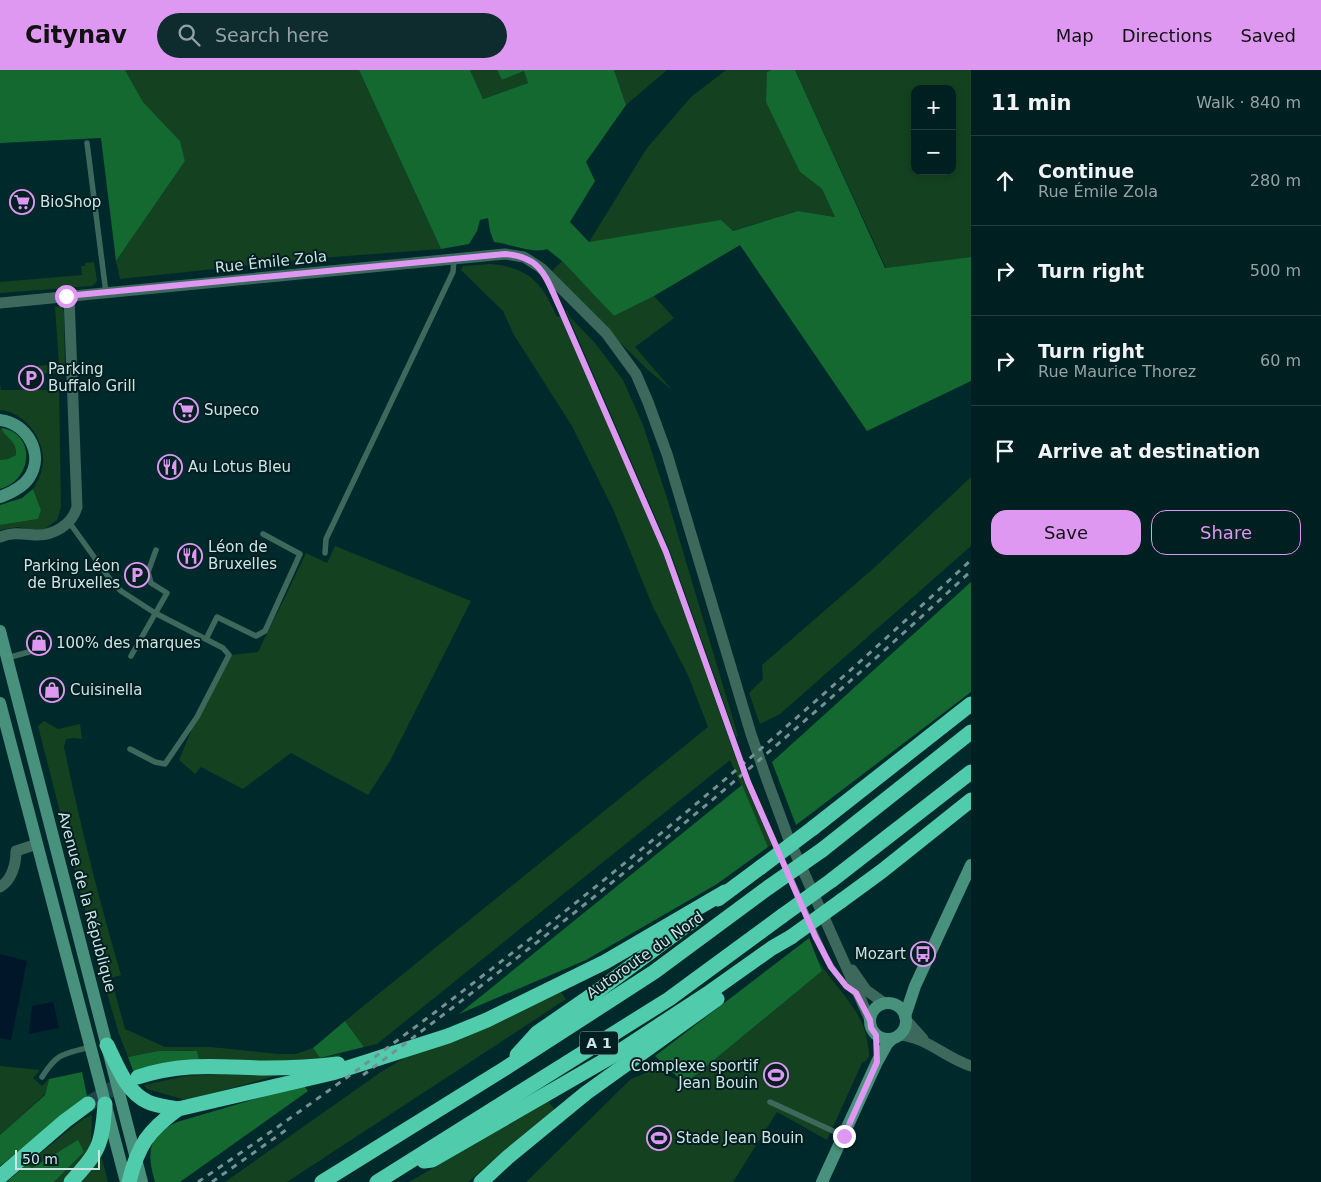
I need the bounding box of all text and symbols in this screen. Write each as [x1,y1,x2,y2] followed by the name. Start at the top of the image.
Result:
[157,13,507,58] search box
[25,21,127,49] text: Citynav
[175,21,203,49] icon: search
[215,24,329,46] text: Search here
[1056,25,1094,46] text: Map
[1122,25,1212,46] text: Directions
[1240,25,1296,46] text: Saved
[911,85,956,175] map controls
[911,85,956,130] button: +
[991,91,1072,115] text: 11 min
[1196,93,1301,112] text: Walk · 840 m
[911,130,956,175] button: −
[1038,160,1134,182] text: Continue
[991,167,1019,195] icon: ahead
[1250,171,1301,190] text: 280 m
[1038,182,1158,201] text: Rue Émile Zola
[9,189,35,215] supermarket icon: BioShop
[40,193,101,211] place label: BioShop
[214,246,328,277] street label: Rue Émile Zola
[991,257,1019,285] icon: right
[1038,260,1144,282] text: Turn right
[1250,261,1301,280] text: 500 m
[55,285,78,308] route start
[1038,340,1144,362] text: Turn right
[991,347,1019,375] icon: right
[1260,351,1301,370] text: 60 m
[48,360,136,395] place label: Parking Buffalo Grill
[1038,362,1196,381] text: Rue Maurice Thorez
[18,365,44,391] parking icon: Parking Buffalo Grill
[173,397,199,423] supermarket icon: Supeco
[204,401,259,419] place label: Supeco
[991,437,1019,465] icon: arrive
[1038,440,1260,462] text: Arrive at destination
[157,454,183,480] restaurant icon: Au Lotus Bleu
[188,458,291,476] place label: Au Lotus Bleu
[991,510,1141,555] button: Save
[1151,510,1301,555] button: Share
[208,538,277,573] place label: Léon de Bruxelles
[177,543,203,569] restaurant icon: Léon de Bruxelles
[24,557,120,592] place label: Parking Léon de Bruxelles
[124,562,150,588] parking icon: Parking Léon de Bruxelles
[26,630,52,656] shop icon: 100% des marques
[56,634,201,652] place label: 100% des marques
[39,677,65,703] shop icon: Cuisinella
[70,681,142,699] place label: Cuisinella
[54,810,120,994] street label: Avenue de la République
[583,908,707,1002] street label: Autoroute du Nord
[910,941,936,967] bus stop icon: Mozart
[855,945,906,963] place label: Mozart
[580,1031,618,1054] road number: A 1
[631,1057,759,1092] place label: Complexe sportif Jean Bouin
[763,1062,789,1088] sports icon: Complexe sportif Jean Bouin
[646,1125,672,1151] sports icon: Stade Jean Bouin
[833,1125,856,1148] route end
[676,1129,804,1147] place label: Stade Jean Bouin
[15,1147,100,1170] scale bar
[22,1151,58,1167] text: 50 m

